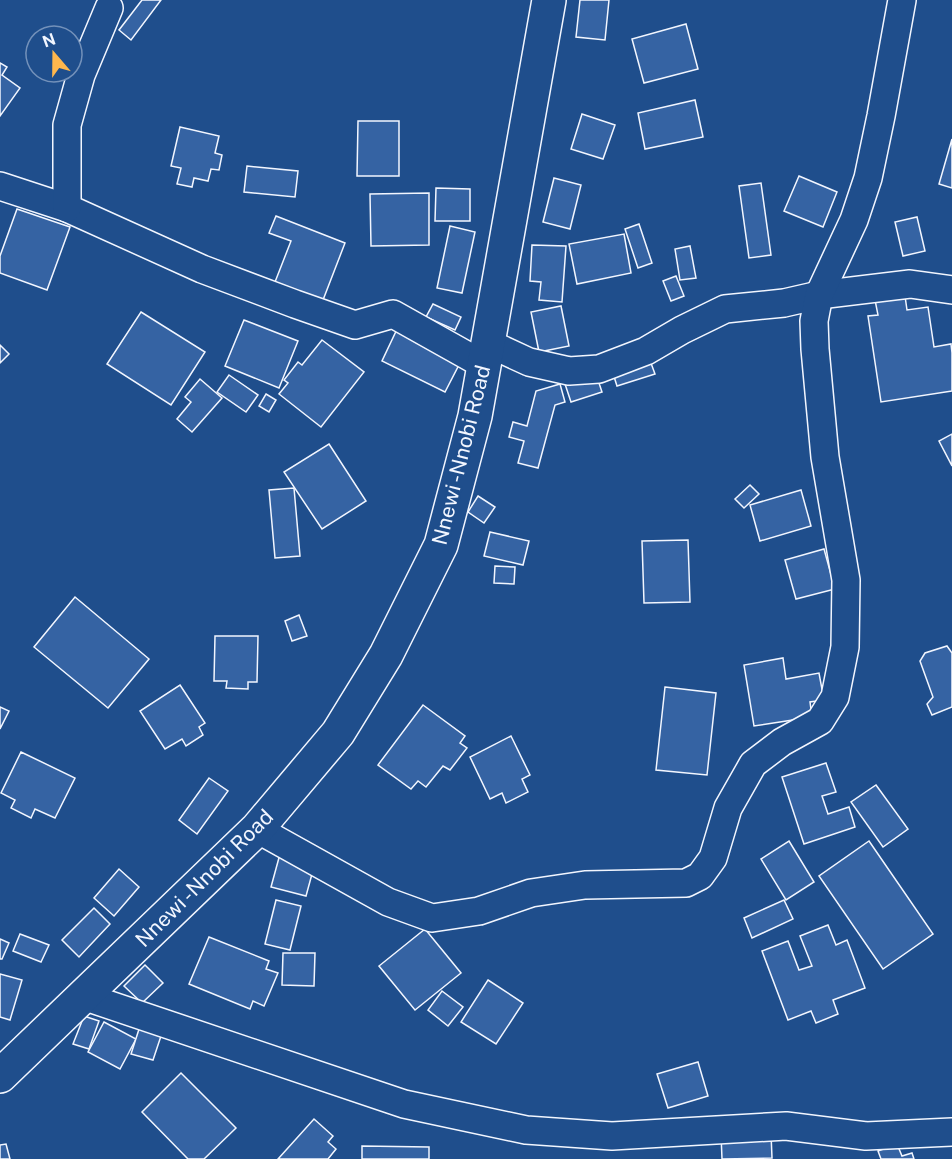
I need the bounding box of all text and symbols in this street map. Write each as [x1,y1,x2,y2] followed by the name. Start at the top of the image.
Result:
[24,24,84,84] north arrow
[40,29,58,51] text: N
[427,363,495,547] street label: Nnewi -Nnobi Road
[130,804,278,952] street label: Nnewi -Nnobi Road

